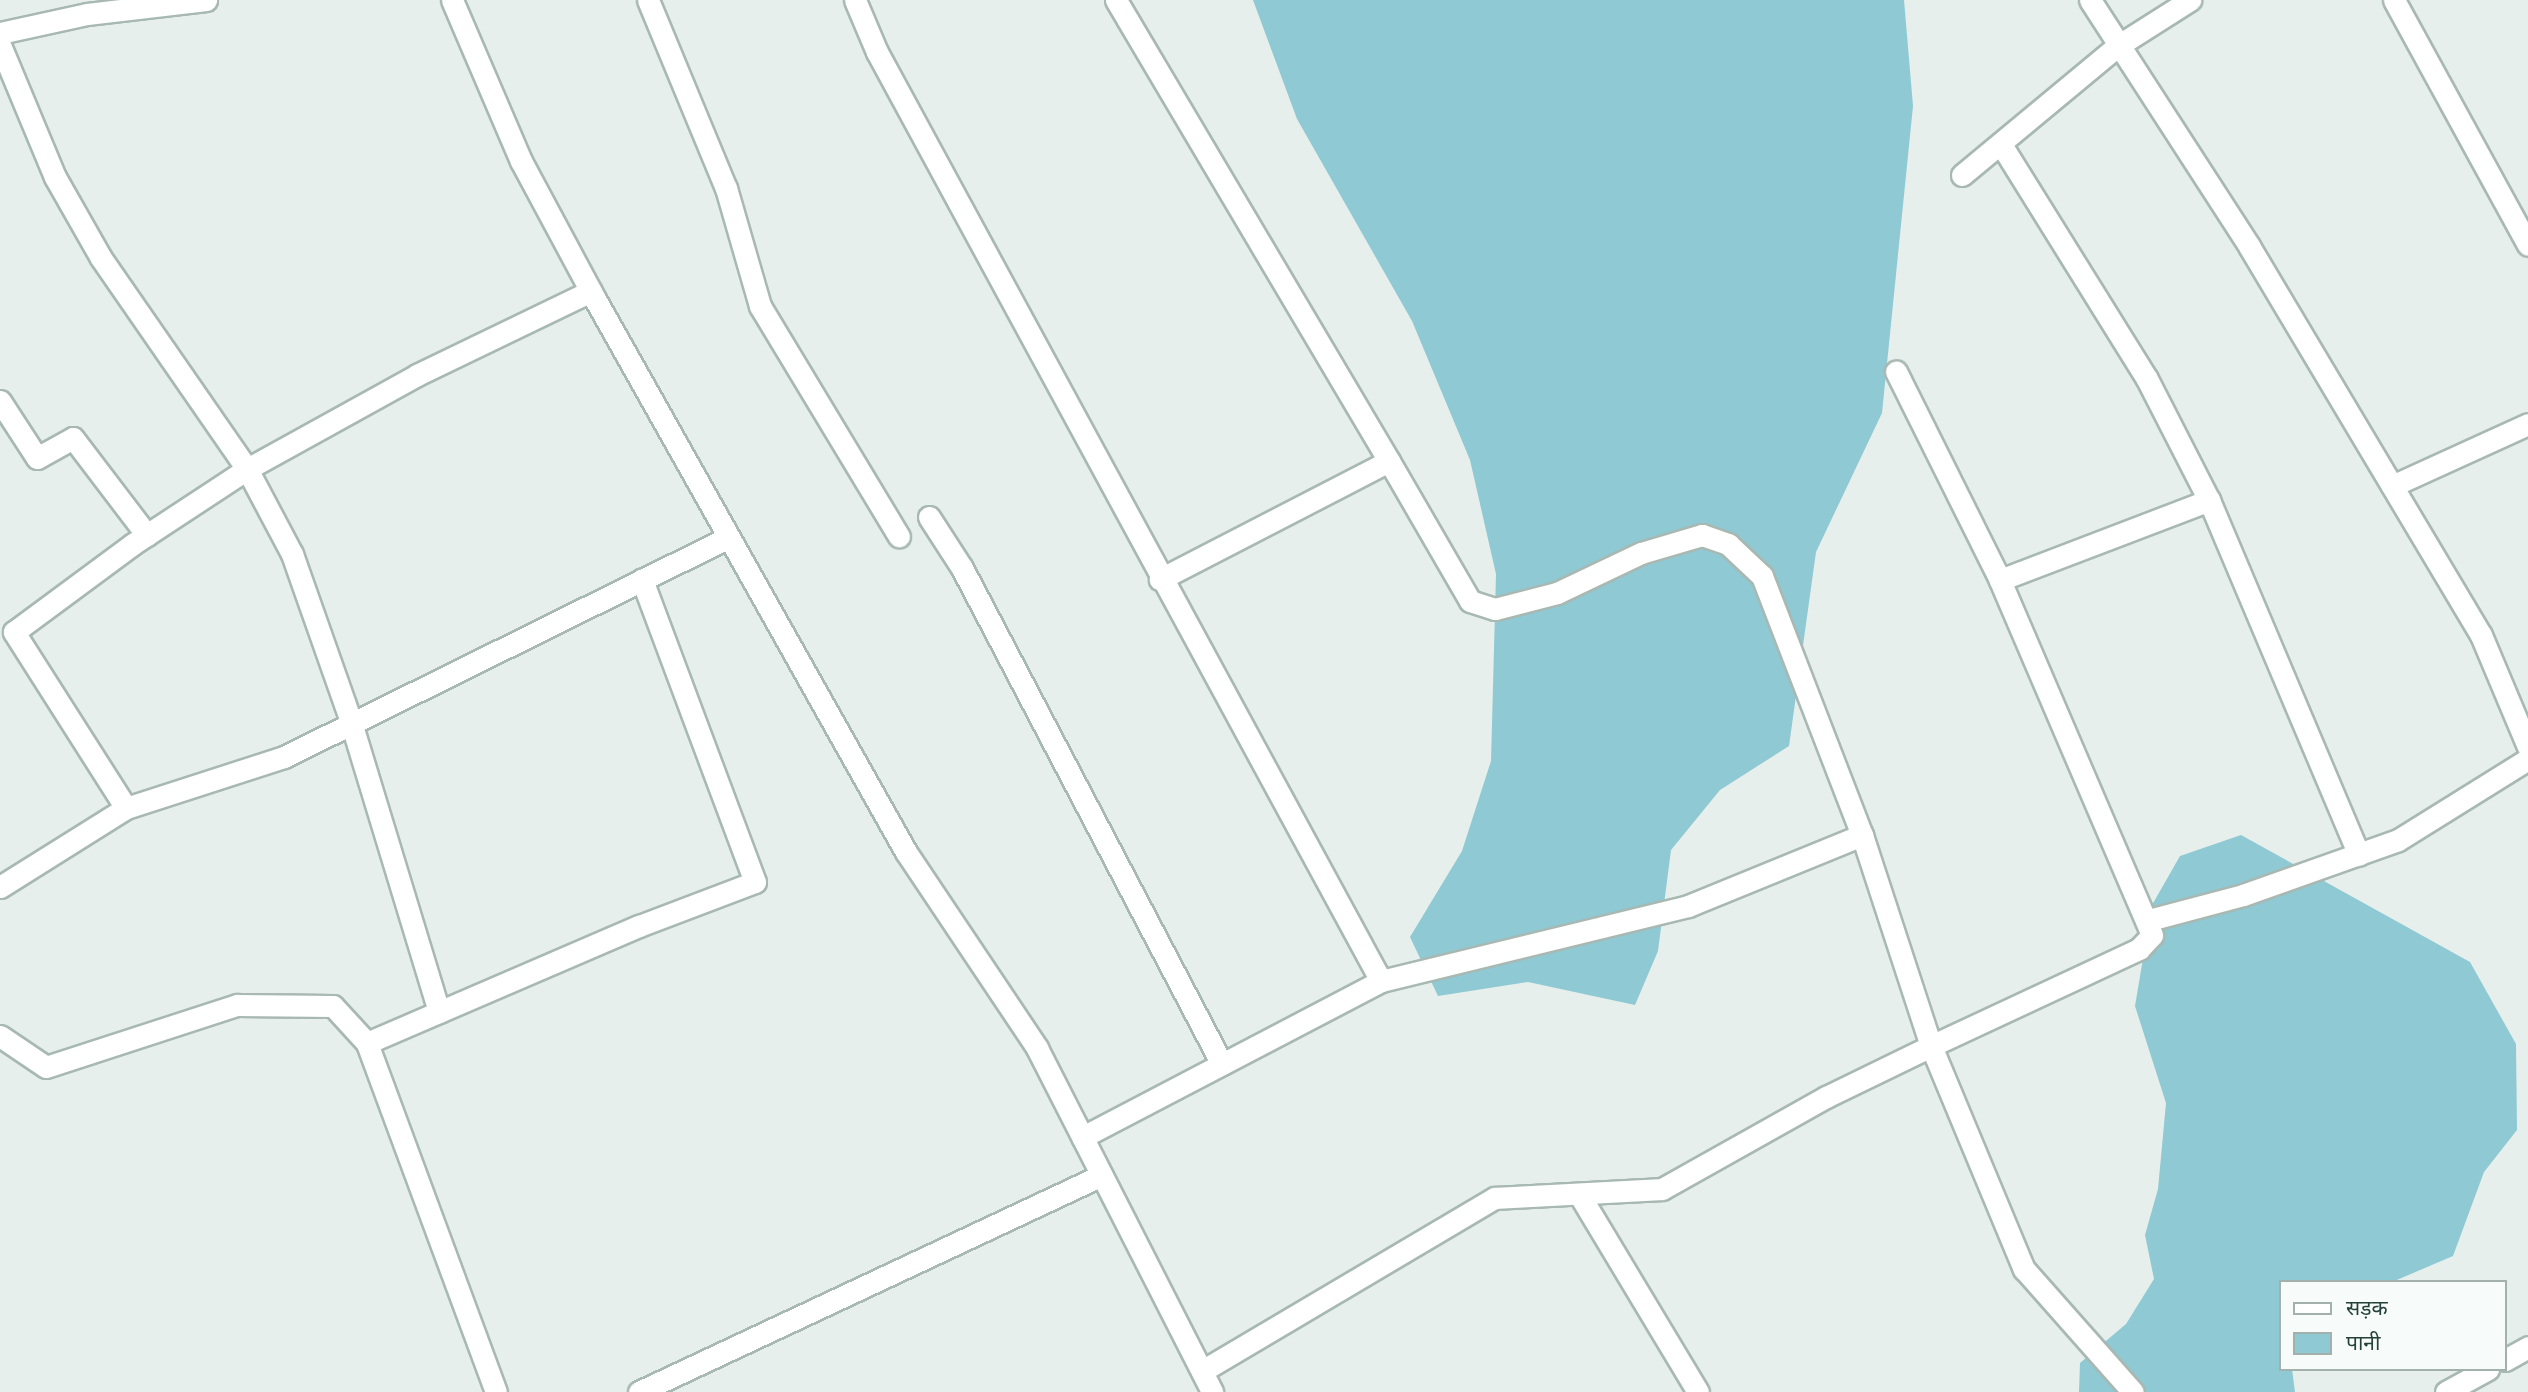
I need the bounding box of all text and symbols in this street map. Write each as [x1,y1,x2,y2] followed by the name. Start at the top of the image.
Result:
[2280,1280,2507,1371] legend
[2346,1293,2388,1323] text: सड़क
[2346,1328,2380,1358] text: पानी

